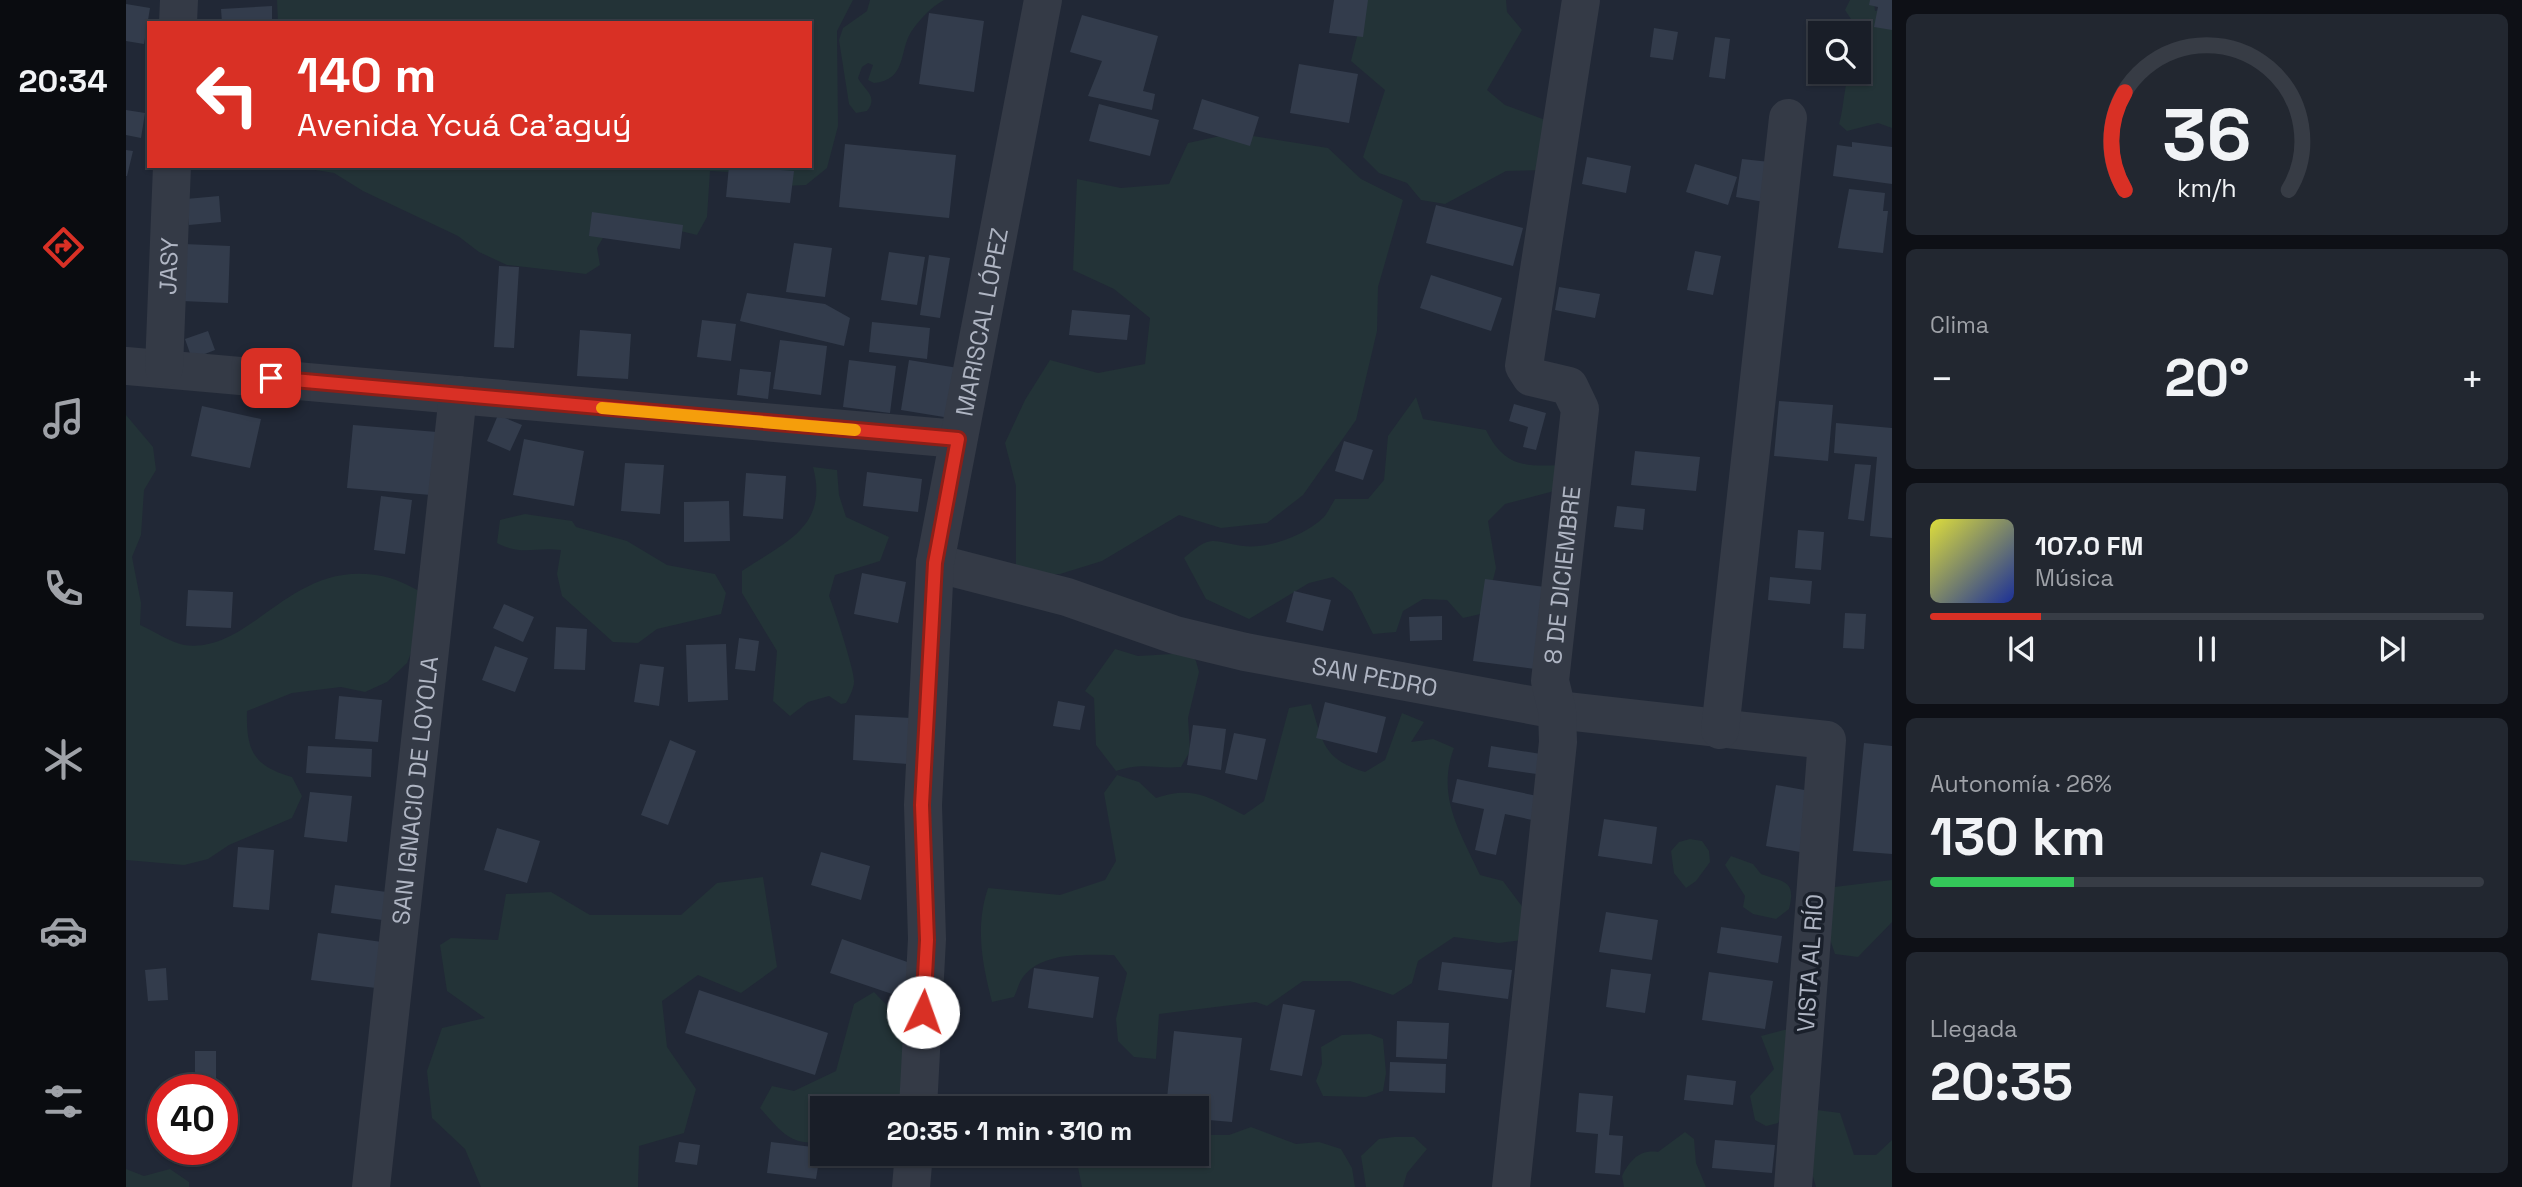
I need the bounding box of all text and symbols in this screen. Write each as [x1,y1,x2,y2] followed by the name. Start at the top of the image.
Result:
[1808,21,1871,84] map controls
[1808,21,1871,84] button: search
[297,44,436,106] text: 140 m
[182,49,273,140] icon: left
[18,61,108,101] text: 20:34
[2162,89,2252,182] text: 36
[297,105,632,145] text: Avenida Ycuá Ca'aguý
[2177,172,2237,204] text: km/h
[39,223,88,272] icon: directions
[948,225,1014,419] street label: MARISCAL LÓPEZ
[151,236,185,295] street label: JASY
[1930,310,1989,340] text: Clima
[2164,345,2250,411] text: 20°
[241,348,301,408] pin
[1930,355,1954,403] text: −
[2460,355,2484,403] text: +
[252,359,290,397] icon: arrive
[39,394,88,443] icon: music
[1536,484,1587,665] street label: 8 DE DICIEMBRE
[2035,529,2143,563] text: 107.0 FM
[2035,563,2114,593] text: Música
[39,564,88,613] icon: phone
[2003,630,2041,668] icon: previous
[2188,630,2226,668] icon: pause
[2373,630,2411,668] icon: next
[1310,649,1440,703] street label: SAN PEDRO
[384,655,445,926] street label: SAN IGNACIO DE LOYOLA
[39,735,88,784] icon: climate
[1930,769,2112,799] text: Autonomía · 26%
[1930,804,2106,870] text: 130 km
[1790,893,1830,1033] street label: VISTA AL RÍO
[39,906,88,955] icon: car
[886,975,960,1049] position arrow
[1930,1014,2018,1044] text: Llegada
[1930,1049,2073,1115] text: 20:35
[147,1074,238,1165] speed limit sign: 40
[39,1077,88,1126] icon: filters
[887,1114,1132,1148] text: 20:35 · 1 min · 310 m

